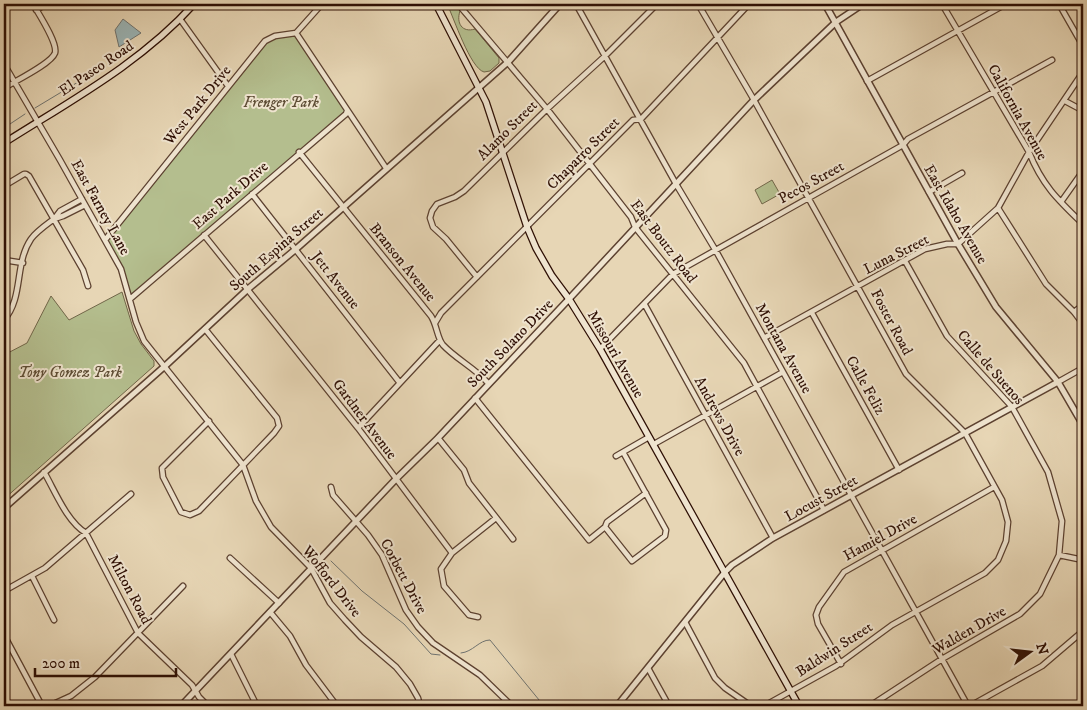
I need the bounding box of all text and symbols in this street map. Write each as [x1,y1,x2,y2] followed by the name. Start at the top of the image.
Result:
[55,36,138,100] street label: El Paseo Road
[983,61,1052,164] street label: California Avenue
[159,62,235,150] street label: West Park Drive
[243,93,320,112] park label: Frenger Park
[473,96,542,165] street label: Alamo Street
[543,113,624,194] street label: Chaparro Street
[67,156,135,258] street label: East Farney Lane
[188,157,272,234] street label: East Park Drive
[775,157,848,208] street label: Pecos Street
[919,161,992,267] street label: East Idaho Avenue
[626,196,701,287] street label: East Boutz Road
[225,203,327,295] street label: South Espina Street
[365,219,440,306] street label: Branson Avenue
[860,230,932,279] street label: Luna Street
[306,246,364,313] street label: Jett Avenue
[866,286,917,359] street label: Foster Road
[463,295,557,392] street label: South Solano Drive
[751,300,816,397] street label: Montana Avenue
[583,307,648,401] street label: Missouri Avenue
[953,326,1028,409] street label: Calle de Suenos
[842,352,890,419] street label: Calle Feliz
[18,363,122,382] park label: Tony Gomez Park
[690,373,749,459] street label: Andrews Drive
[328,375,401,463] street label: Gardner Avenue
[782,471,861,526] street label: Locust Street
[840,509,920,565] street label: Hamiel Drive
[376,535,431,617] street label: Corbett Drive
[297,541,365,621] street label: Wofford Drive
[103,551,156,628] street label: Milton Road
[928,602,1009,660] street label: Walden Drive
[792,617,876,681] street label: Baldwin Street
[1004,628,1054,678] north arrow
[1031,641,1052,657] text: N
[35,645,176,677] scale bar
[42,654,80,673] text: 200 m

